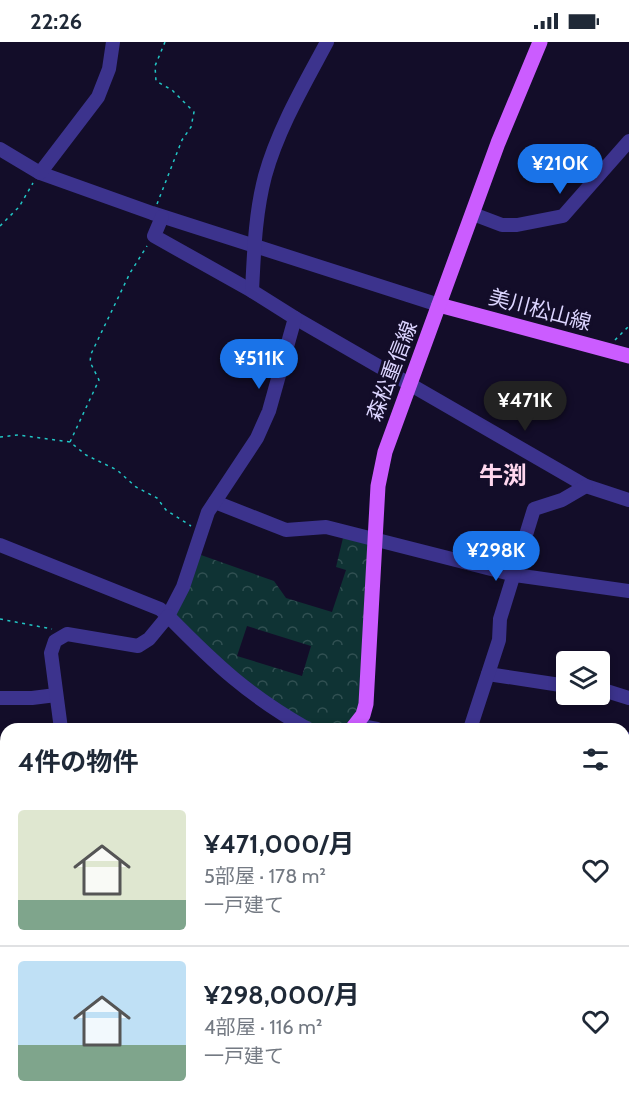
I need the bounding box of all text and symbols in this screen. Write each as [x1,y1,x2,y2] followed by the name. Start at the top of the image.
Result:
[30,8,82,35] text: 22:26
[518,144,602,195] pin: ¥210K
[532,151,588,175] text: ¥210K
[486,284,594,335] street label: 美川松山線
[361,317,422,424] street label: 森松重信線
[217,339,301,390] pin: ¥511K
[234,346,284,370] text: ¥511K
[483,381,567,432] pin: ¥471K
[498,388,552,412] text: ¥471K
[479,461,527,490] district label: 牛渕
[454,531,538,582] pin: ¥298K
[467,538,525,562] text: ¥298K
[556,651,610,705] map controls
[556,651,610,705] button: layers
[579,743,612,776] icon: filters
[18,746,138,778] text: 4件の物件
[204,828,355,860] text: ¥471,000/月
[66,834,138,906] icon: home
[579,854,612,887] icon: heart
[204,864,326,888] text: 5部屋 · 178 m²
[204,893,284,917] text: 一戸建て
[204,979,360,1011] text: ¥298,000/月
[66,985,138,1057] icon: home
[579,1005,612,1038] icon: heart
[204,1015,322,1039] text: 4部屋 · 116 m²
[204,1044,284,1068] text: 一戸建て

